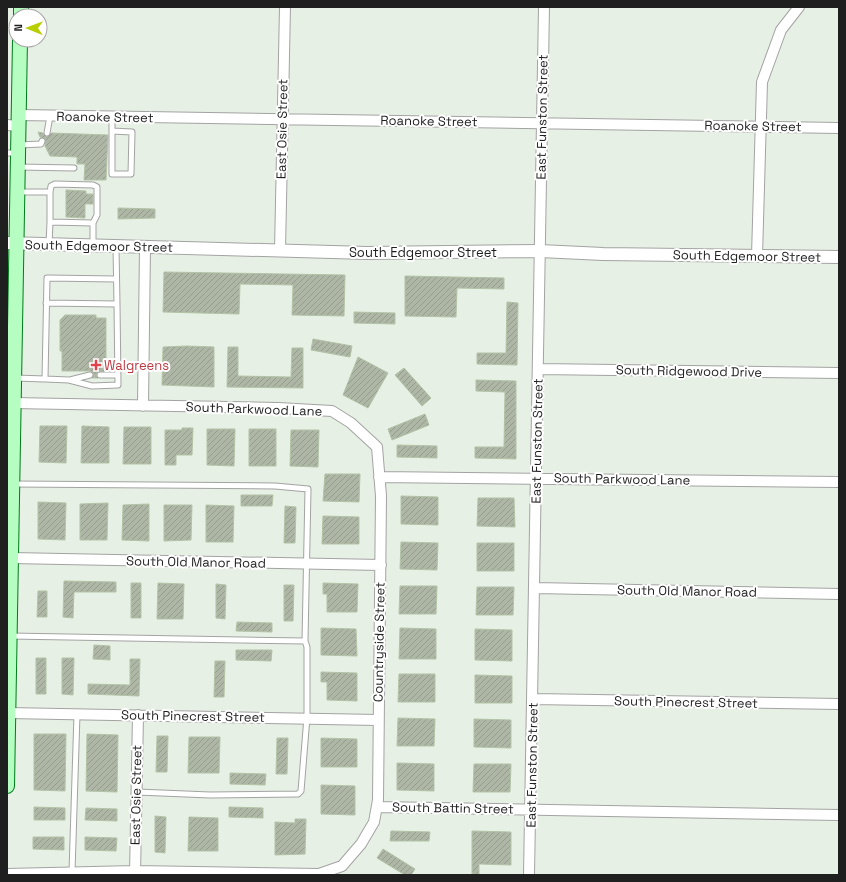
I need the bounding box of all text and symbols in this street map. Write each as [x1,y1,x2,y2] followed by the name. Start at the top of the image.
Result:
[8,8,48,48] north arrow
[11,24,25,32] text: N
[532,54,552,180] street label: East Funston Street
[273,79,291,179] street label: East Osie Street
[56,108,154,126] street label: Roanoke Street
[380,112,478,130] street label: Roanoke Street
[704,117,802,135] street label: Roanoke Street
[25,236,173,256] street label: South Edgemoor Street
[349,244,497,261] street label: South Edgemoor Street
[673,246,821,266] street label: South Edgemoor Street
[104,357,169,374] place label: Walgreens
[91,360,101,370] marker: Walgreens
[616,361,762,381] street label: South Ridgewood Drive
[527,378,547,504] street label: East Funston Street
[185,398,323,420] street label: South Parkwood Lane
[554,469,690,489] street label: South Parkwood Lane
[126,552,266,572] street label: South Old Manor Road
[617,581,757,601] street label: South Old Manor Road
[369,582,389,702] street label: Countryside Street
[614,692,758,712] street label: South Pinecrest Street
[522,702,542,828] street label: East Funston Street
[121,706,265,726] street label: South Pinecrest Street
[127,745,145,845] street label: East Osie Street
[392,798,514,818] street label: South Battin Street

